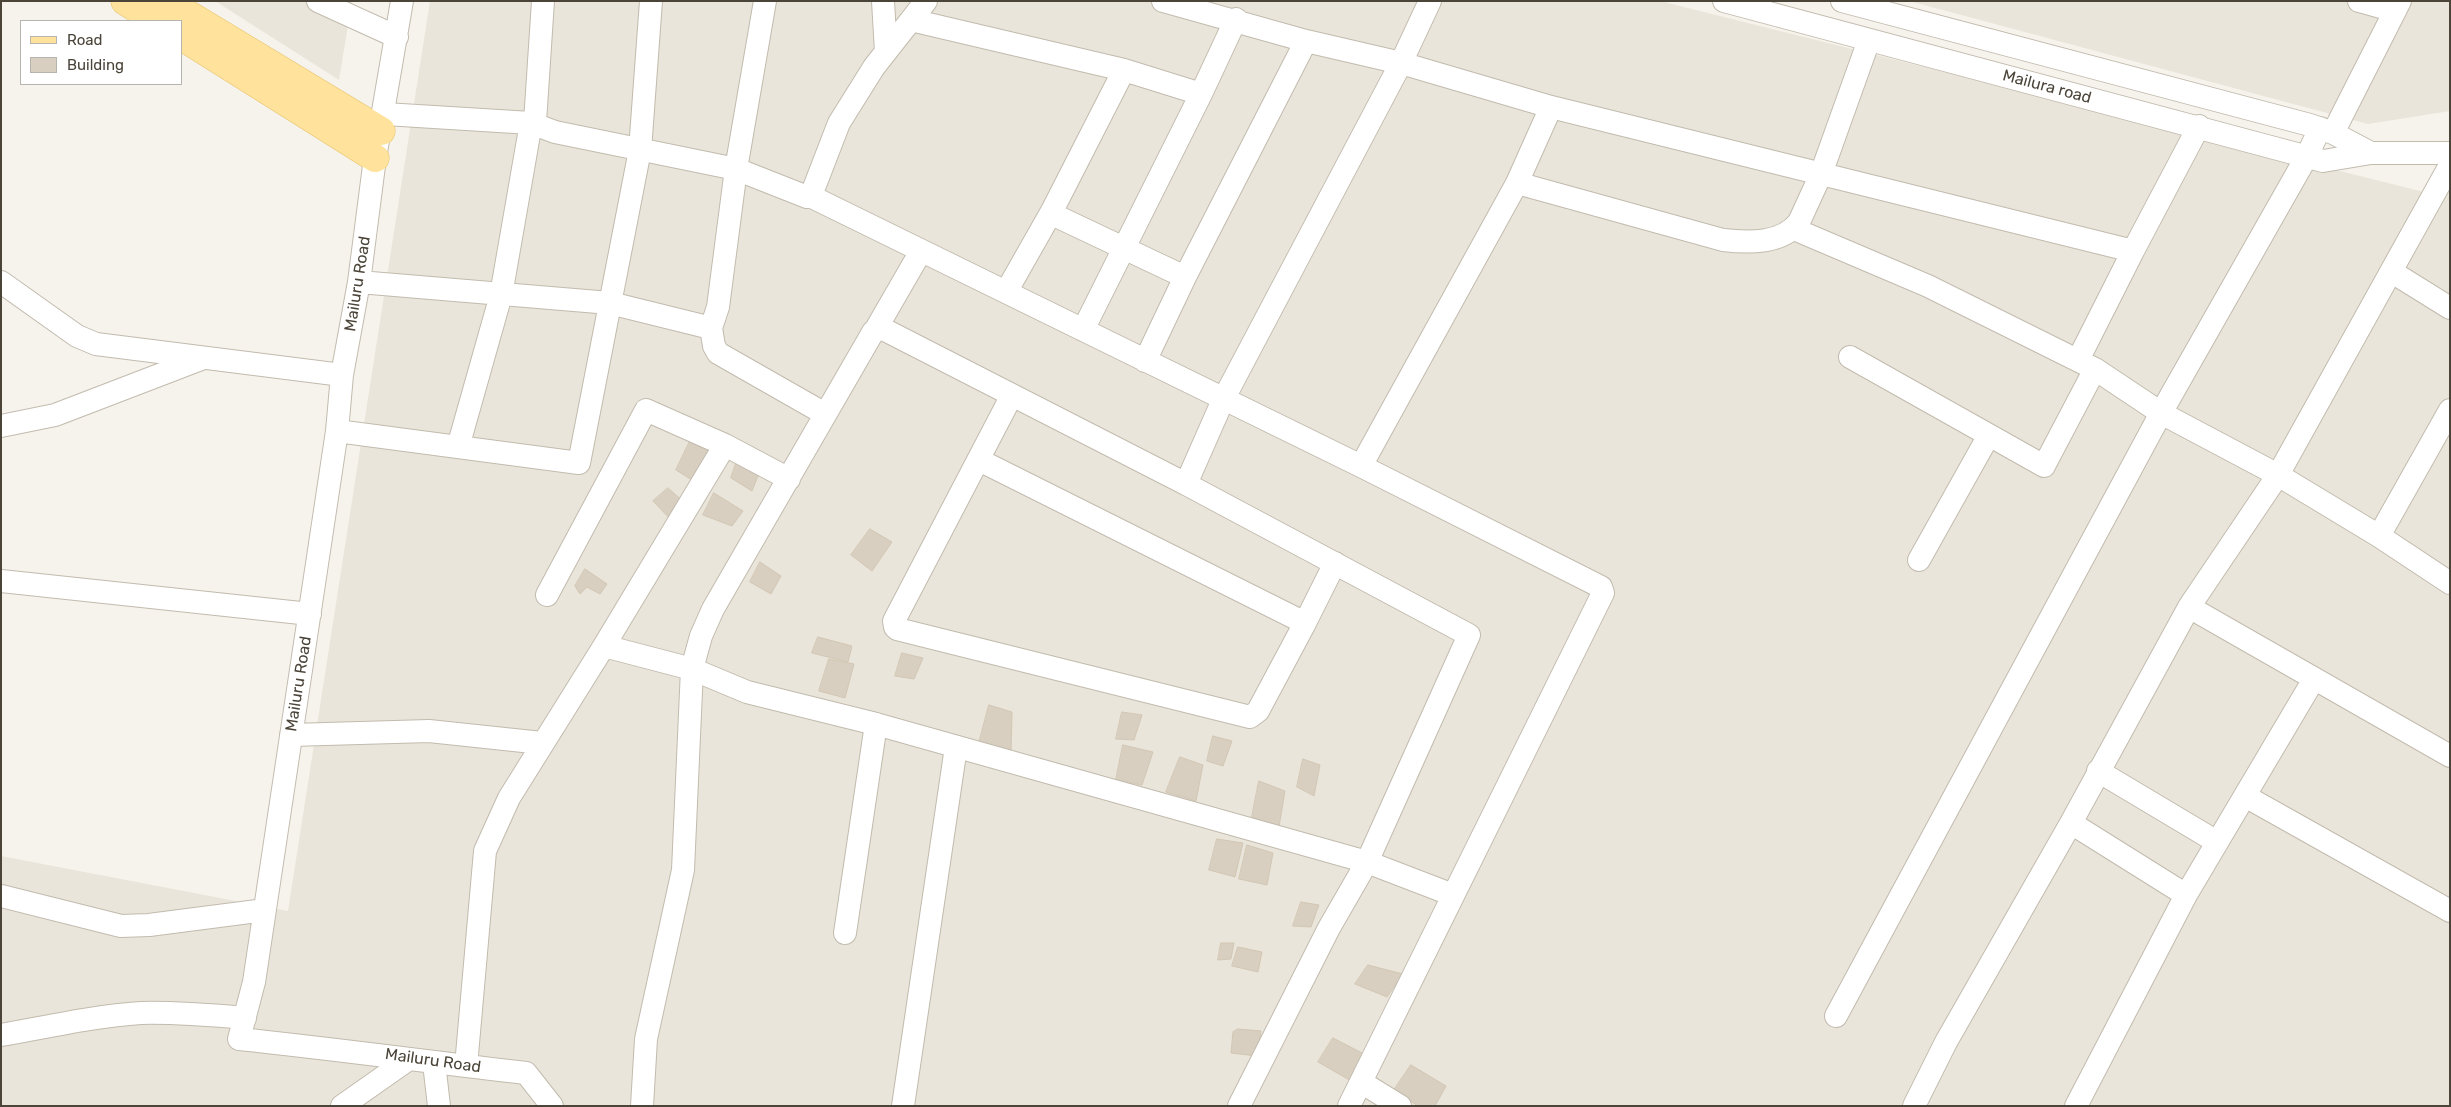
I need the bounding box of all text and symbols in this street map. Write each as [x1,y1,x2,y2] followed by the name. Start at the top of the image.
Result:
[20,20,182,85] legend
[67,31,103,49] text: Road
[67,56,124,74] text: Building
[2001,66,2093,108] street label: Mailura road
[341,235,375,333] street label: Mailuru Road
[282,635,316,733] street label: Mailuru Road
[384,1045,482,1077] street label: Mailuru Road

